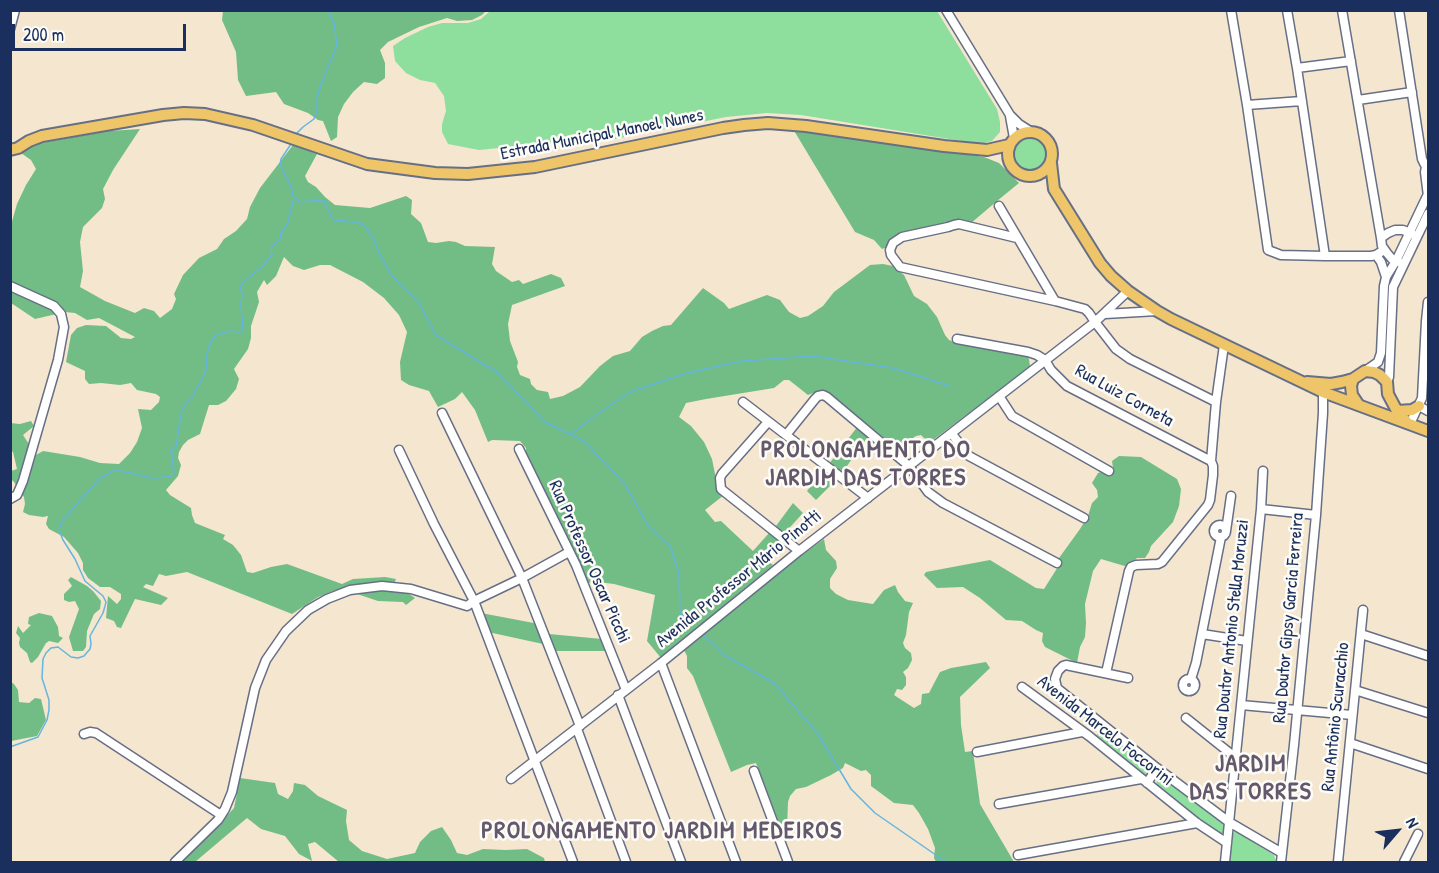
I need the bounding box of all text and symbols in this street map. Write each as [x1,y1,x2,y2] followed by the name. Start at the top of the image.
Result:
[15,12,189,50] scale bar
[23,22,64,47] text: 200 m
[499,105,705,165] street label: Estrada Municipal Manoel Nunes
[1071,360,1177,432] street label: Rua Luiz Corneta
[761,437,971,493] district label: PROLONGAMENTO DO JARDIM DAS TORRES
[543,477,635,647] street label: Rua Professor Oscar Picchi
[652,506,826,652] street label: Avenida Professor Mário Pinotti
[1269,512,1309,724] street label: Rua Doutor Gipsy Garcia Ferreira
[1210,518,1254,740] street label: Rua Doutor Antonio Stella Moruzzi
[1317,641,1355,793] street label: Rua Antônio Scuracchio
[1033,671,1177,791] street label: Avenida Marcelo Foccorini
[1190,751,1312,807] district label: JARDIM DAS TORRES
[1367,801,1427,861] north arrow
[1401,814,1425,831] text: N
[481,818,843,846] district label: PROLONGAMENTO JARDIM MEDEIROS

